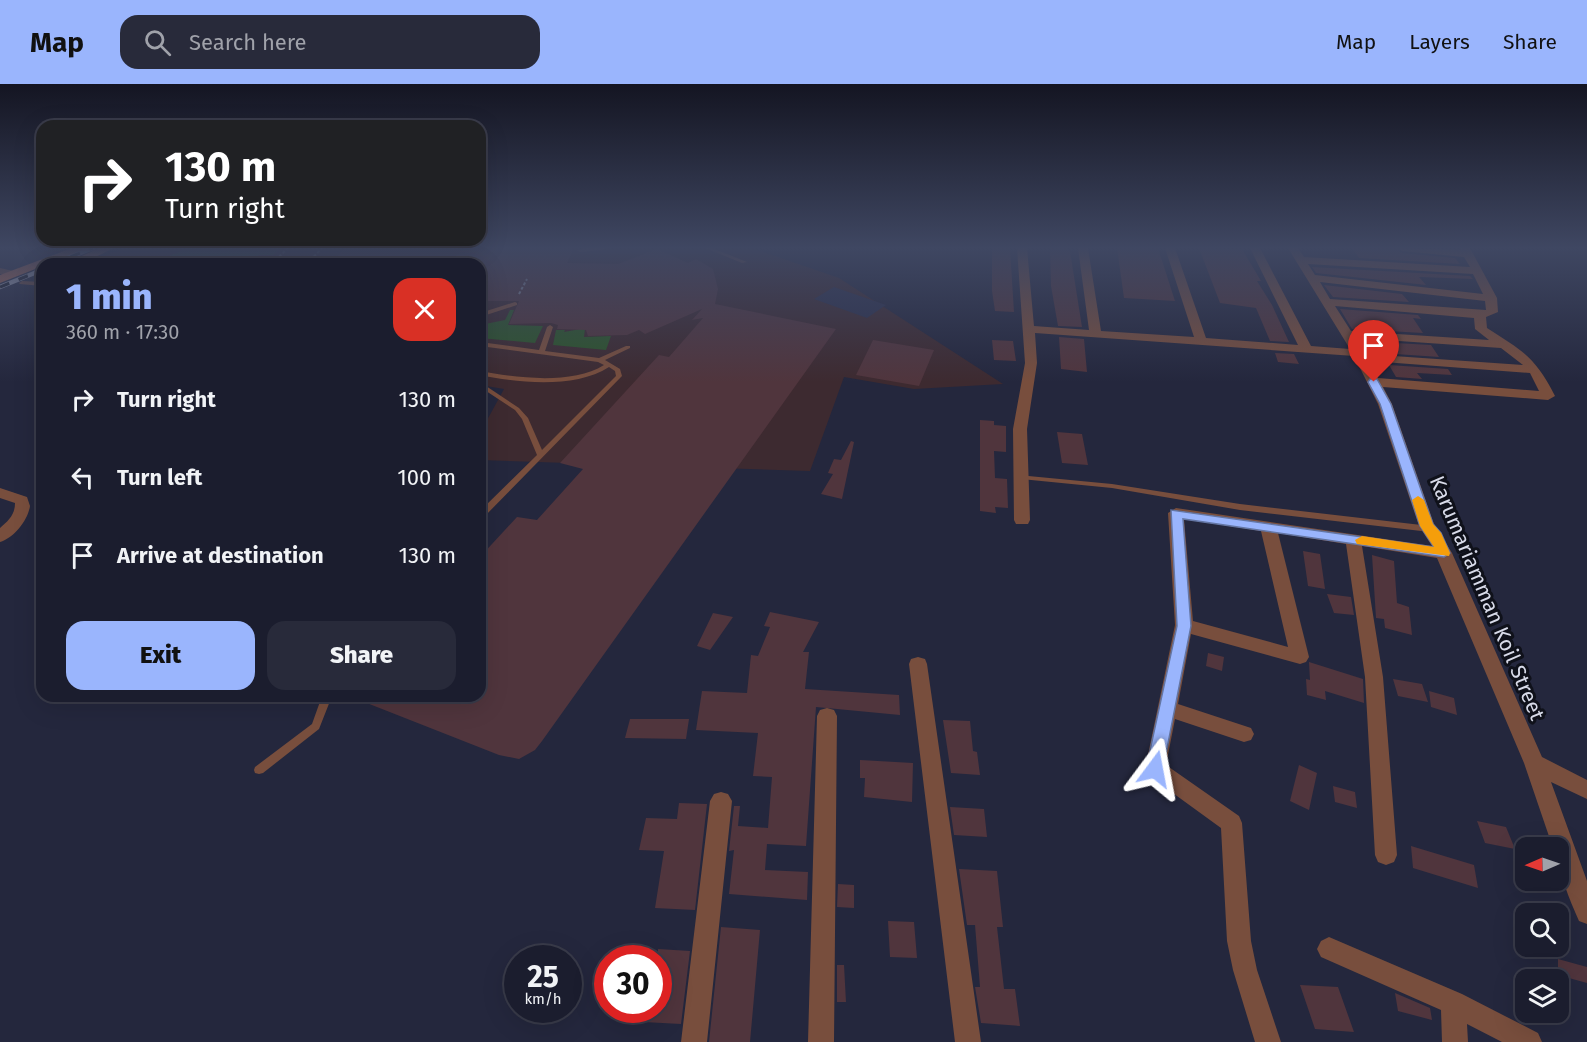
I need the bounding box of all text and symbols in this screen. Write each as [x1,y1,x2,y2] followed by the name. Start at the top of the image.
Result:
[120,15,540,69] search box
[30,26,84,59] text: Map
[141,26,174,59] icon: search
[189,29,307,56] text: Search here
[1336,29,1376,55] text: Map
[1409,29,1470,55] text: Layers
[1503,29,1557,55] text: Share
[165,142,276,192] text: 130 m
[66,144,144,222] icon: right
[165,193,285,225] text: Turn right
[66,275,152,319] text: 1 min
[393,278,456,341] button: close
[66,320,179,344] text: 360 m · 17:30
[1348,320,1399,382] pin
[1357,329,1390,362] icon: arrive
[66,383,99,416] icon: right
[117,386,216,413] text: Turn right
[399,386,456,413] text: 130 m
[66,461,99,494] icon: left
[117,464,202,491] text: Turn left
[397,464,456,491] text: 100 m
[1424,472,1551,725] street label: Karumariamman Koil Street
[66,539,99,572] icon: arrive
[117,542,324,569] text: Arrive at destination
[399,542,456,569] text: 130 m
[66,621,255,690] button: Exit
[267,621,456,690] button: Share
[1123,737,1187,801] position arrow
[1515,837,1569,891] north arrow
[1515,837,1569,1023] map controls
[1515,903,1569,957] button: search
[594,945,672,1023] speed limit sign: 30
[527,959,559,995] text: 25
[1515,969,1569,1023] button: layers
[524,990,562,1008] text: km/h

